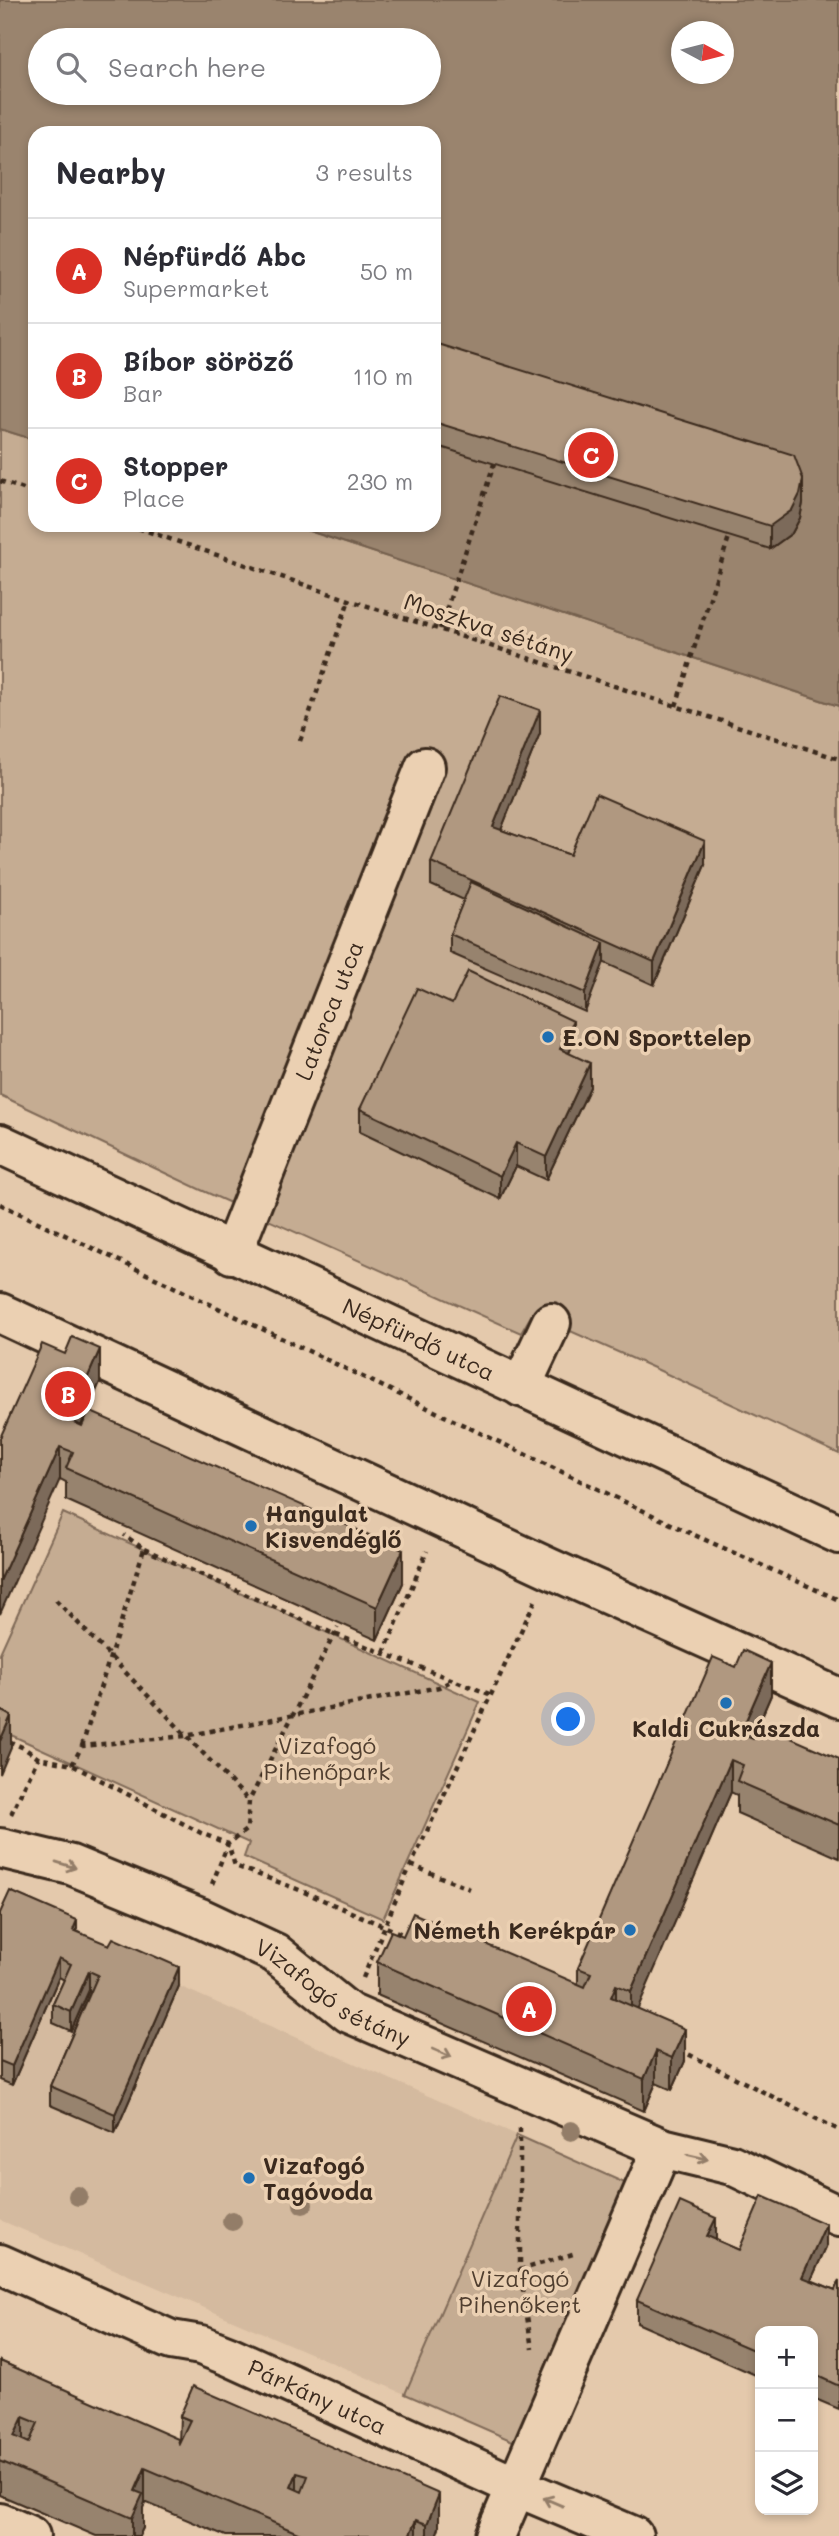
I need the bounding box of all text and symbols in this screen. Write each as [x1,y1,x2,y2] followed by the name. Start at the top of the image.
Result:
[671,21,734,84] north arrow
[28,28,441,105] search box
[52,48,90,86] icon: search
[108,50,266,84] text: Search here
[56,152,166,192] text: Nearby
[316,157,413,187] text: 3 results
[123,239,306,273] text: Népfürdő Abc
[71,256,87,286] text: A
[360,256,413,286] text: 50 m
[123,273,269,303] text: Supermarket
[123,344,294,378] text: Bíbor söröző
[71,361,87,391] text: B
[353,361,413,391] text: 110 m
[123,378,163,408] text: Bar
[568,429,614,481] pin: C
[123,449,228,483] text: Stopper
[70,466,88,496] text: C
[347,466,413,496] text: 230 m
[123,483,185,513] text: Place
[400,585,578,669] street label: Moszkva sétány
[287,936,370,1085] street label: Latorca utca
[562,1022,752,1052] place label: E.ON Sporttelep
[540,1029,556,1045] marker: E.ON Sporttelep
[338,1290,500,1387] street label: Népfürdő utca
[45,1368,91,1420] pin: B
[265,1498,402,1554] place label: Hangulat Kisvendéglő
[243,1518,259,1534] marker: Hangulat Kisvendéglő
[718,1695,734,1711] marker: Kaldi Cukrászda
[551,1702,585,1736] your location
[632,1713,820,1743] place label: Kaldi Cukrászda
[264,1730,390,1786] park label: Vizafogó Pihenőpark
[55,1859,77,1872] one-way arrow
[413,1915,616,1945] place label: Németh Kerékpár
[622,1922,638,1938] marker: Németh Kerékpár
[251,1931,415,2053] street label: Vizafogó sétány
[506,1983,552,2035] pin: A
[431,2047,452,2060] one-way arrow
[263,2150,374,2206] place label: Vizafogó Tagóvoda
[686,2151,709,2164] one-way arrow
[241,2170,257,2186] marker: Vizafogó Tagóvoda
[459,2263,581,2319] park label: Vizafogó Pihenőkert
[755,2326,818,2515] map controls
[755,2326,818,2389] button: +
[243,2352,392,2441] street label: Párkány utca
[755,2389,818,2452] button: −
[755,2452,818,2515] button: layers
[542,2495,564,2508] one-way arrow

